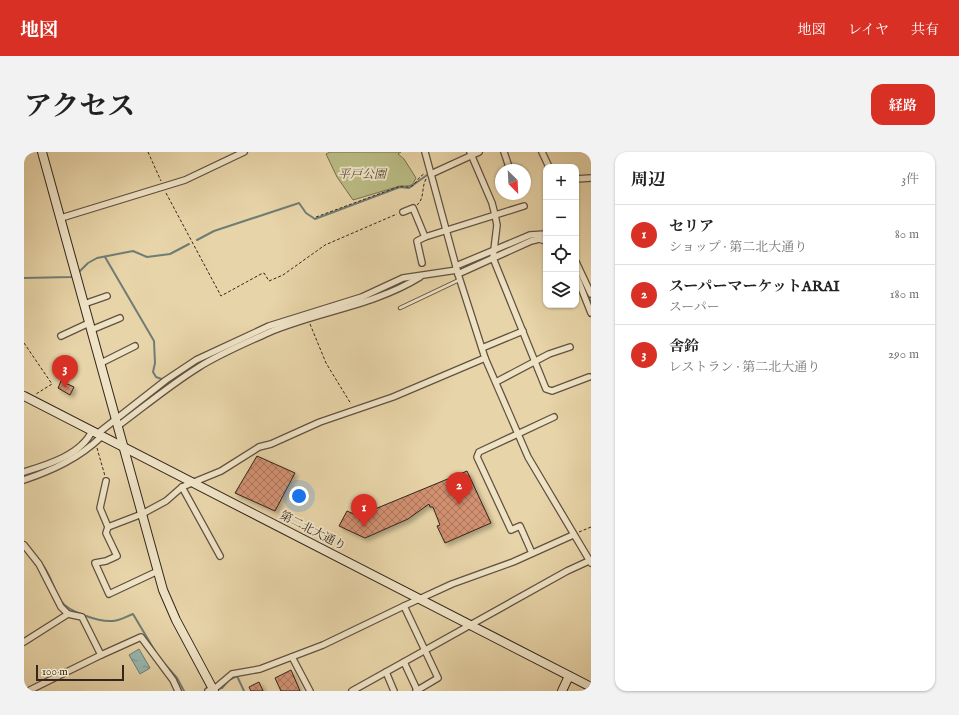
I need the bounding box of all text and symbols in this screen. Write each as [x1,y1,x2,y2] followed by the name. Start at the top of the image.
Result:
[20,19,58,43] text: 地図
[798,21,826,39] text: 地図
[848,21,889,39] text: レイヤ
[911,21,939,39] text: 共有
[871,84,935,125] button: 経路
[24,90,135,125] text: アクセス
[495,164,531,200] north arrow
[543,164,579,308] map controls
[543,164,579,200] button: +
[338,167,388,182] park label: 平戸公園
[631,170,665,191] text: 周辺
[901,171,919,188] text: 3件
[543,200,579,236] button: −
[669,217,714,236] text: セリア
[642,226,646,243] text: 1
[895,226,919,243] text: 80 m
[543,236,579,272] button: locate
[669,239,807,256] text: ショップ · 第二北大通り
[543,272,579,308] button: layers
[669,277,840,296] text: スーパーマーケットARAI
[641,286,647,303] text: 2
[890,286,919,303] text: 180 m
[669,299,720,316] text: スーパー
[669,337,699,356] text: 舎鈴
[642,346,646,363] text: 3
[888,346,919,363] text: 290 m
[52,355,78,388] pin: 3
[669,359,820,376] text: レストラン · 第二北大通り
[446,472,472,505] pin: 2
[289,486,309,506] your location
[351,494,377,527] pin: 1
[278,508,348,554] street label: 第二北大通り
[36,663,124,682] scale bar
[42,665,68,679] text: 100 m

